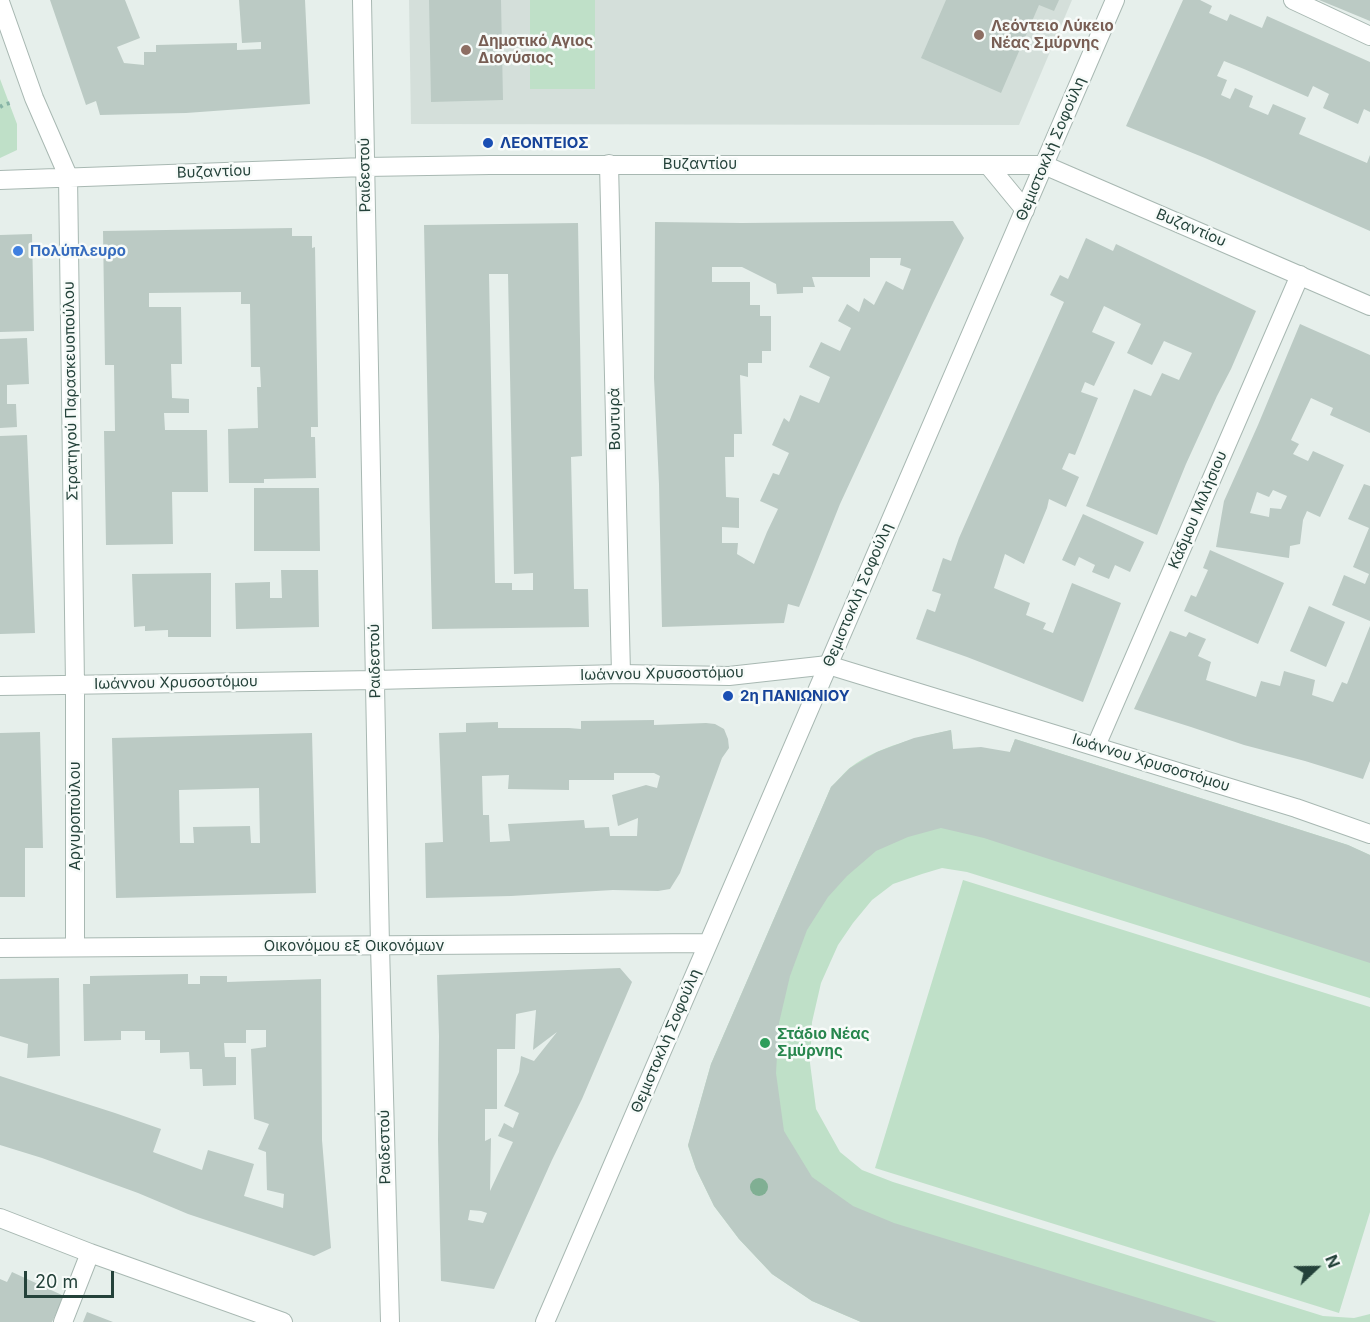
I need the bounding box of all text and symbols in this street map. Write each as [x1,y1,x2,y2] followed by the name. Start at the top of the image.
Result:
[991,17,1114,52] place label: Λεόντειο Λύκειο Νέας Σμύρνης
[972,28,986,42] marker: Λεόντειο Λύκειο Νέας Σμύρνης
[478,32,593,67] place label: Δημοτικό Αγιος Διονύσιος
[459,43,473,57] marker: Δημοτικό Αγιος Διονύσιος
[1013,74,1089,224] street label: Θεμιστοκλή Σοφούλη
[500,134,589,152] place label: ΛΕΟΝΤΕΙΟΣ
[481,136,495,150] marker: ΛΕΟΝΤΕΙΟΣ
[355,138,375,212] street label: Ραιδεστού
[663,155,737,173] street label: Βυζαντίου
[177,162,251,182] street label: Βυζαντίου
[1153,205,1229,251] street label: Βυζαντίου
[30,242,126,260] place label: Πολύπλευρο
[11,244,25,258] marker: Πολύπλευρο
[60,281,82,501] street label: Στρατηγού Παρασκευοπούλου
[605,387,625,451] street label: Βουτυρά
[1165,448,1231,572] street label: Κάδμου Μιλήσιου
[820,520,896,670] street label: Θεμιστοκλή Σοφούλη
[365,624,385,698] street label: Ραιδεστού
[580,664,744,684] street label: Ιωάννου Χρυσοστόμου
[94,673,258,693] street label: Ιωάννου Χρυσοστόμου
[740,687,850,705] place label: 2η ΠΑΝΙΩΝΙΟΥ
[721,689,735,703] marker: 2η ΠΑΝΙΩΝΙΟΥ
[1070,730,1232,796] street label: Ιωάννου Χρυσοστόμου
[66,761,84,871] street label: Αργυροπούλου
[264,937,444,955] street label: Οικονόμου εξ Οικονόμων
[628,966,704,1116] street label: Θεμιστοκλή Σοφούλη
[777,1025,870,1060] place label: Στάδιο Νέας Σμύρνης
[758,1036,772,1050] marker: Στάδιο Νέας Σμύρνης
[375,1110,395,1184] street label: Ραιδεστού
[1286,1238,1346,1298] north arrow
[1321,1252,1344,1271] text: N
[27,1259,117,1297] scale bar
[35,1271,78,1292] text: 20 m

